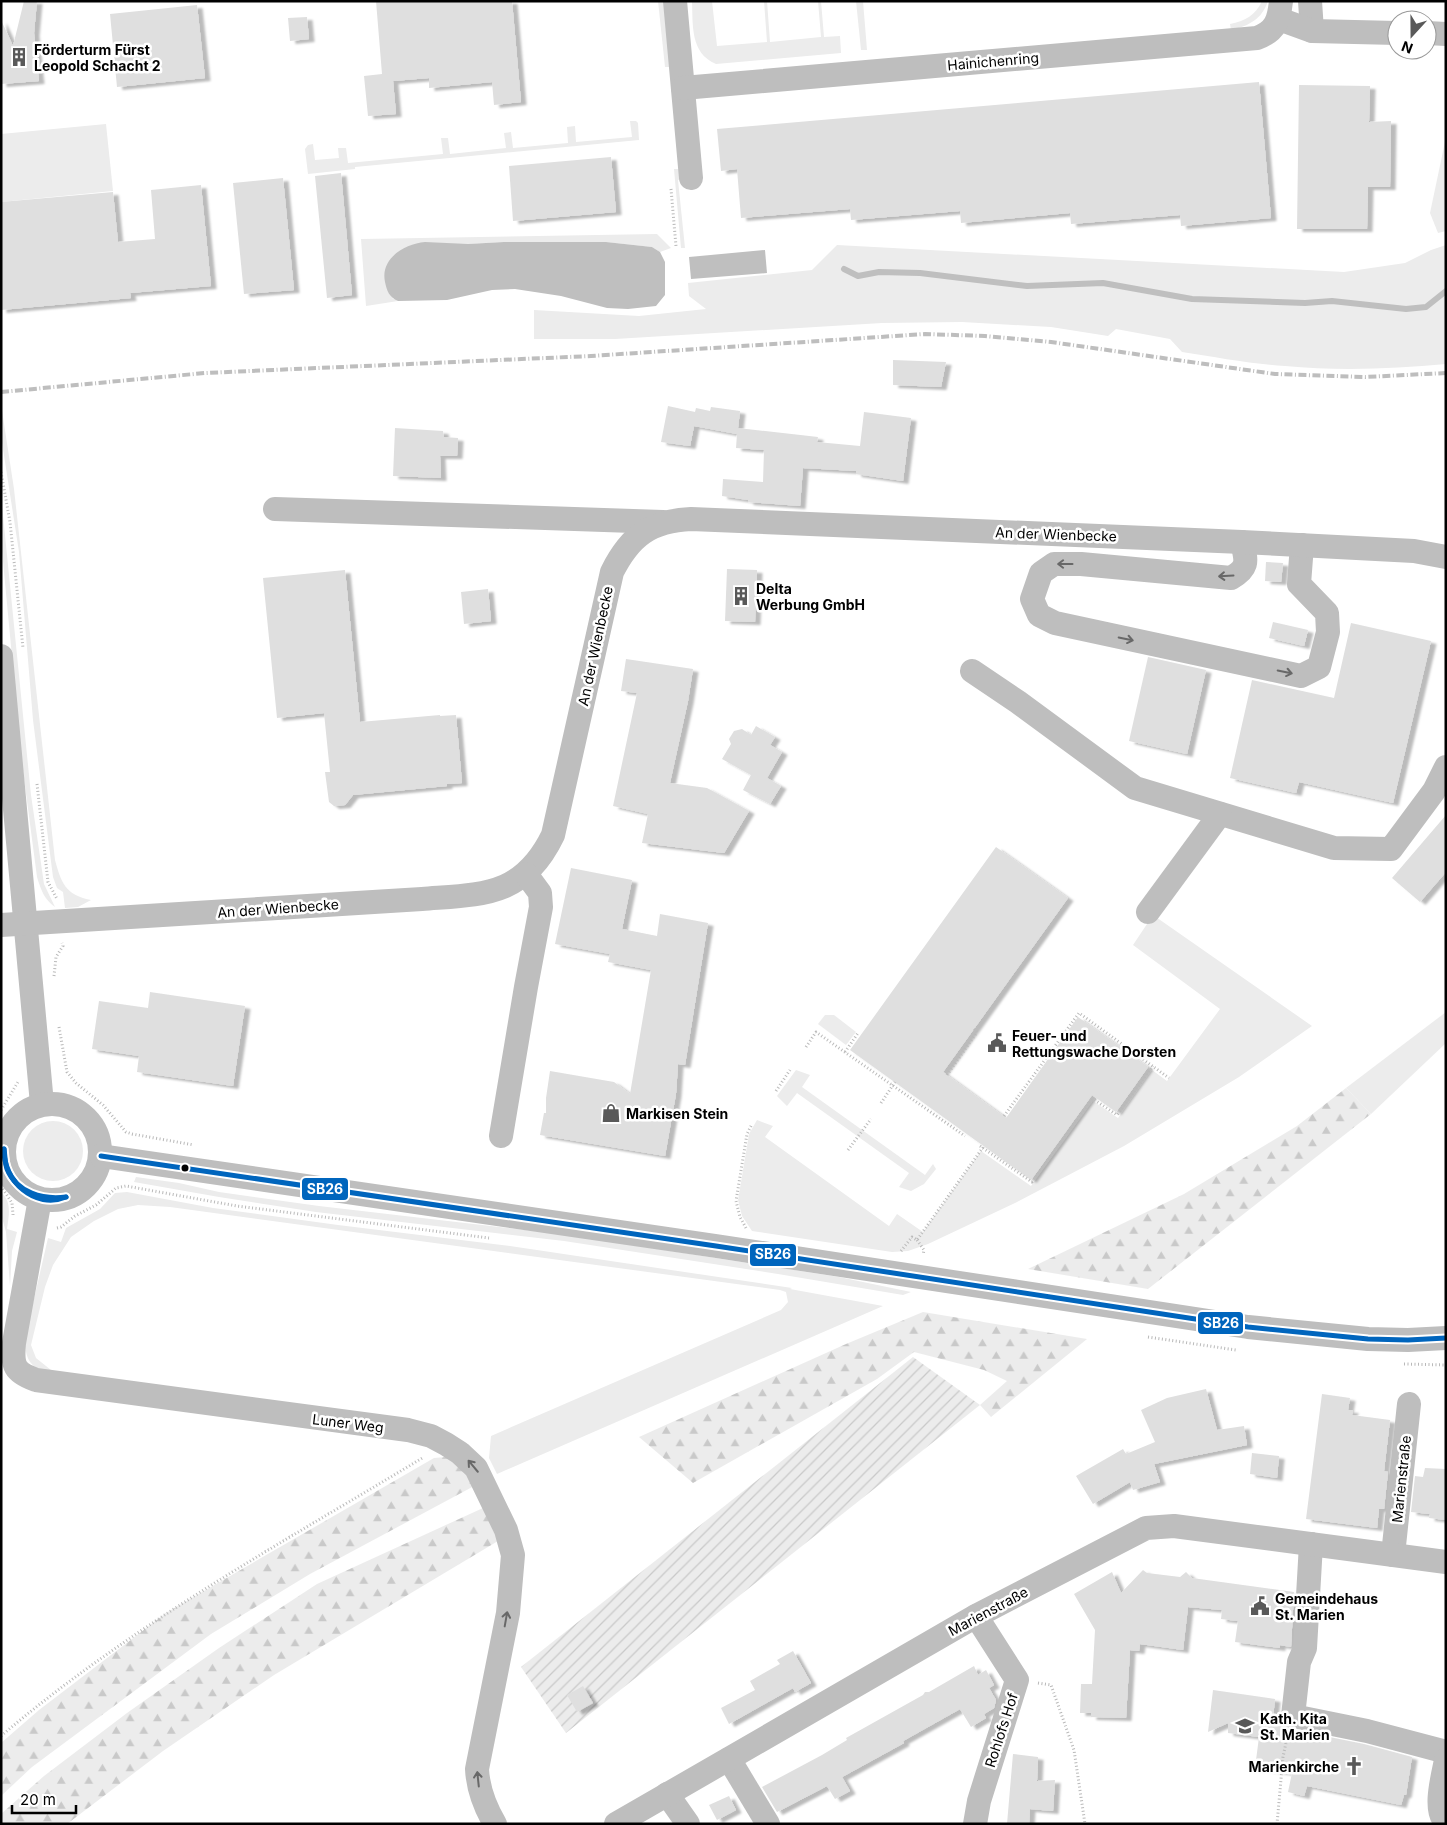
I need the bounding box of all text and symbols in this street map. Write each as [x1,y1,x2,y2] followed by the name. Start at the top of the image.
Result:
[1387,10,1437,60] north arrow
[1399,38,1415,57] text: N
[34,41,161,74] place label: Förderturm Fürst Leopold Schacht 2
[8,46,30,68] building icon: Förderturm Fürst Leopold Schacht 2
[947,49,1039,73] street label: Hainichenring
[995,523,1117,545] street label: An der Wienbecke
[1057,559,1074,569] one-way arrow
[1219,572,1235,581] one-way arrow
[756,580,865,613] place label: Delta Werbung GmbH
[574,585,616,707] street label: An der Wienbecke
[730,585,752,607] building icon: Delta Werbung GmbH
[1118,634,1134,644] one-way arrow
[1277,668,1293,678] one-way arrow
[217,895,339,921] street label: An der Wienbecke
[1012,1027,1176,1060] place label: Feuer- und Rettungswache Dorsten
[986,1032,1008,1054] public building icon: Feuer- und Rettungswache Dorsten
[600,1102,622,1124] shop icon: Markisen Stein
[626,1105,728,1122] place label: Markisen Stein
[180,1163,190,1173] unlabelled marker
[301,1177,349,1201] line badge: SB26
[307,1180,343,1197] text: SB26
[749,1243,797,1267] line badge: SB26
[755,1245,791,1262] text: SB26
[1197,1311,1244,1335] line badge: SB26
[1203,1314,1239,1331] text: SB26
[311,1410,385,1436] street label: Luner Weg
[1388,1434,1414,1524] street label: Marienstraße
[468,1460,479,1473] one-way arrow
[945,1583,1031,1639] street label: Marienstraße
[1275,1590,1378,1623] place label: Gemeindehaus St. Marien
[1249,1595,1271,1617] public building icon: Gemeindehaus St. Marien
[502,1611,512,1627] one-way arrow
[981,1691,1021,1769] street label: Rohlofs Hof
[1260,1710,1330,1743] place label: Kath. Kita St. Marien
[1234,1715,1256,1737] school or university icon: Kath. Kita St. Marien
[1343,1755,1365,1777] church icon: Marienkirche
[1249,1758,1339,1775] place label: Marienkirche
[473,1771,483,1787] one-way arrow
[12,1782,76,1814] scale bar
[20,1790,56,1809] text: 20 m

